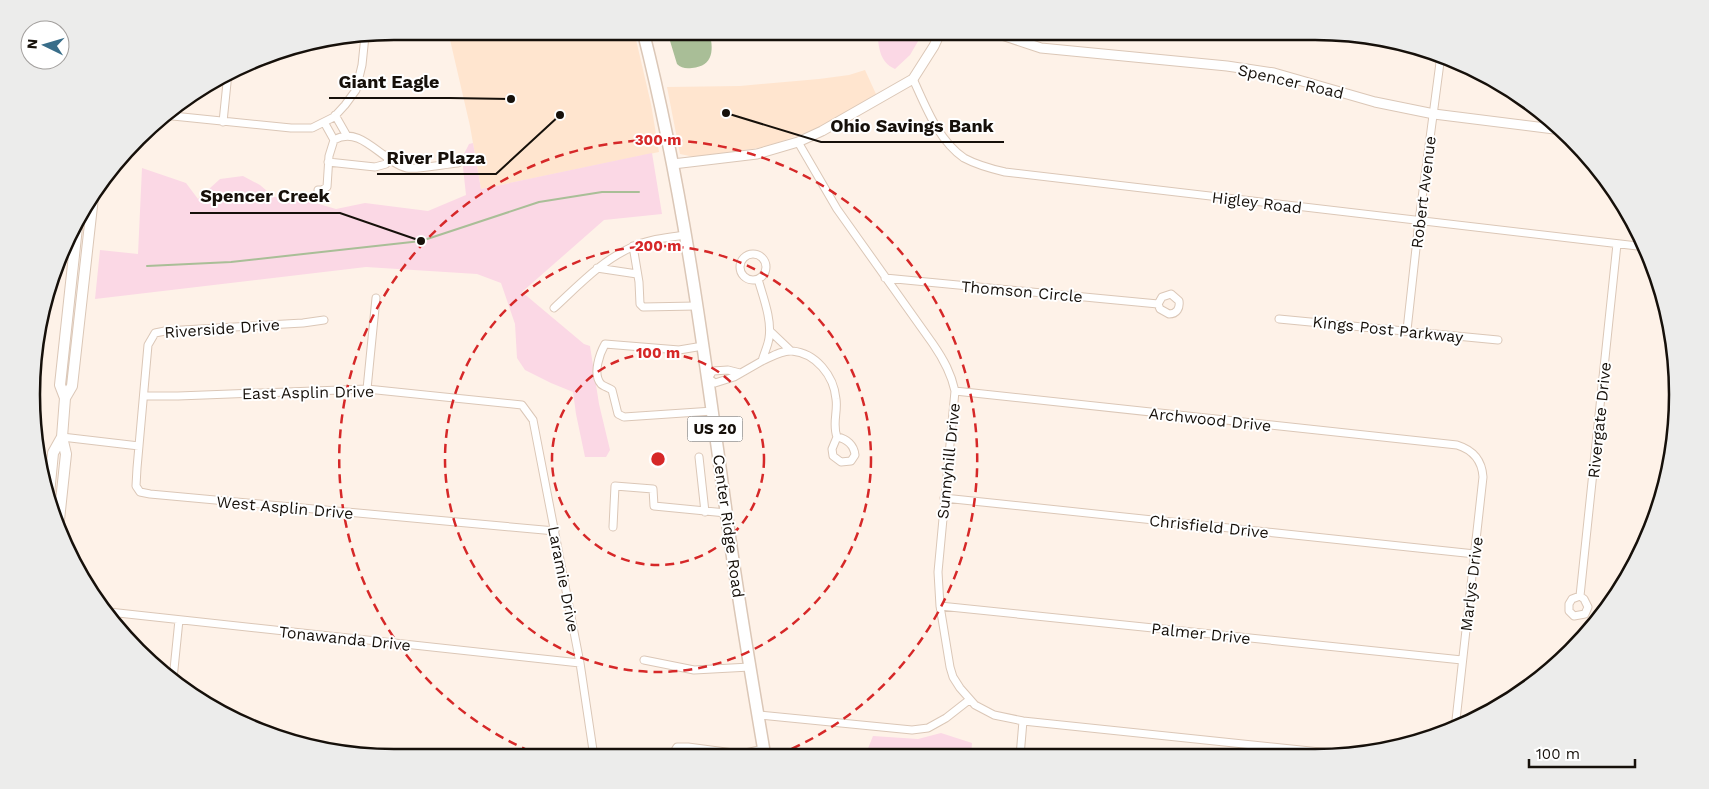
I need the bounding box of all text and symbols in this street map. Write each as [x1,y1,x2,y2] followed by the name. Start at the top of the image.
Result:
[20,20,70,70] north arrow
[24,38,40,50] text: N
[1236,60,1346,103] street label: Spencer Road
[329,65,450,98] callout: Giant Eagle
[338,71,440,92] text: Giant Eagle
[821,109,1004,142] callout: Ohio Savings Bank
[830,115,995,136] text: Ohio Savings Bank
[635,131,681,149] text: 300 m
[1407,135,1440,249] street label: Robert Avenue
[377,141,496,174] callout: River Plaza
[387,147,486,168] text: River Plaza
[190,180,340,213] callout: Spencer Creek
[200,185,331,206] text: Spencer Creek
[1211,188,1303,217] street label: Higley Road
[635,237,681,255] text: 200 m
[960,277,1084,306] street label: Thomson Circle
[1312,312,1465,347] street label: Kings Post Parkway
[164,315,280,342] street label: Riverside Drive
[636,344,680,362] text: 100 m
[1584,361,1615,479] street label: Rivergate Drive
[242,382,374,403] street label: East Asplin Drive
[933,402,964,520] street label: Sunnyhill Drive
[1148,404,1272,435] street label: Archwood Drive
[688,416,742,442] road number: US 20
[649,450,667,468] centre of rings
[709,453,748,599] street label: Center Ridge Road
[216,492,354,523] street label: West Asplin Drive
[1148,511,1270,542] street label: Chrisfield Drive
[544,524,583,634] street label: Laramie Drive
[1456,536,1487,633] street label: Marlys Drive
[1150,619,1251,648] street label: Palmer Drive
[278,622,412,655] street label: Tonawanda Drive
[1529,736,1635,768] scale bar
[1536,745,1580,763] text: 100 m

